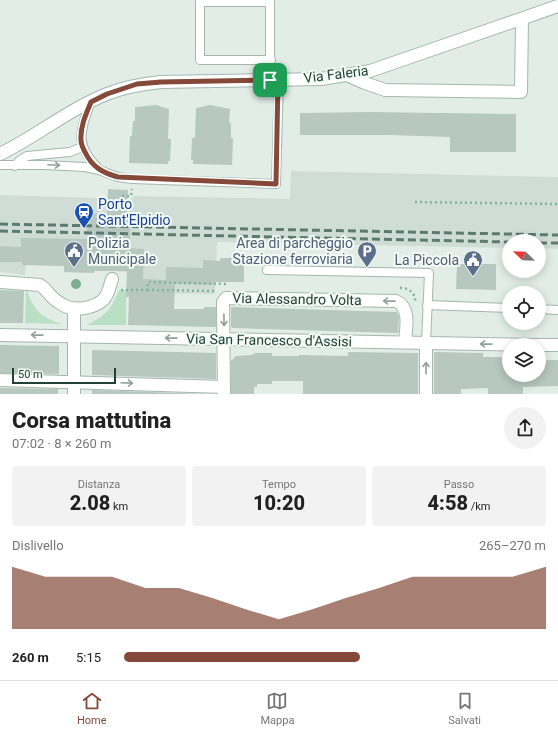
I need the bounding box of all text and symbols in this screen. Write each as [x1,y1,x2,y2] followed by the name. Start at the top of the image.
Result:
[303,62,369,86] street label: Via Faleria
[253,63,287,97] pin
[259,69,281,91] icon: arrive
[47,162,60,169] one-way arrow
[98,196,171,228] place label: Porto Sant'Elpidio
[73,201,95,229] station icon: Porto Sant'Elpidio
[502,234,546,278] north arrow
[502,234,546,382] map controls
[88,235,156,267] place label: Polizia Municipale
[233,235,353,267] place label: Area di parcheggio Stazione ferroviaria
[63,240,85,268] public building icon: Polizia Municipale
[356,240,378,268] parking icon: Area di parcheggio Stazione ferroviaria
[462,249,484,277] public building icon: La Piccola
[394,252,459,268] place label: La Piccola
[502,286,546,330] button: locate
[232,290,362,308] street label: Via Alessandro Volta
[383,297,396,305] one-way arrow
[220,313,228,326] one-way arrow
[186,331,352,349] street label: Via San Francesco d'Assisi
[31,332,44,339] one-way arrow
[165,334,178,342] one-way arrow
[502,338,546,382] button: layers
[480,340,493,348] one-way arrow
[422,362,430,375] one-way arrow
[12,366,116,385] scale bar
[18,368,43,381] text: 50 m
[120,380,133,387] one-way arrow
[504,407,546,449] button: share
[12,408,171,433] text: Corsa mattutina
[12,436,111,451] text: 07:02 · 8 × 260 m
[78,478,120,491] text: Distanza
[262,478,296,491] text: Tempo
[444,478,474,491] text: Passo
[70,491,110,515] text: 2.08
[253,491,305,515] text: 10:20
[428,491,468,515] text: 4:58
[110,500,128,513] text: km
[468,500,490,513] text: /km
[12,538,64,553] text: Dislivello
[479,538,546,553] text: 265–270 m
[12,650,49,665] text: 260 m
[76,650,101,665] text: 5:15
[77,690,107,727] tab: Home
[260,690,294,727] tab: Mappa
[448,690,481,727] tab: Salvati

